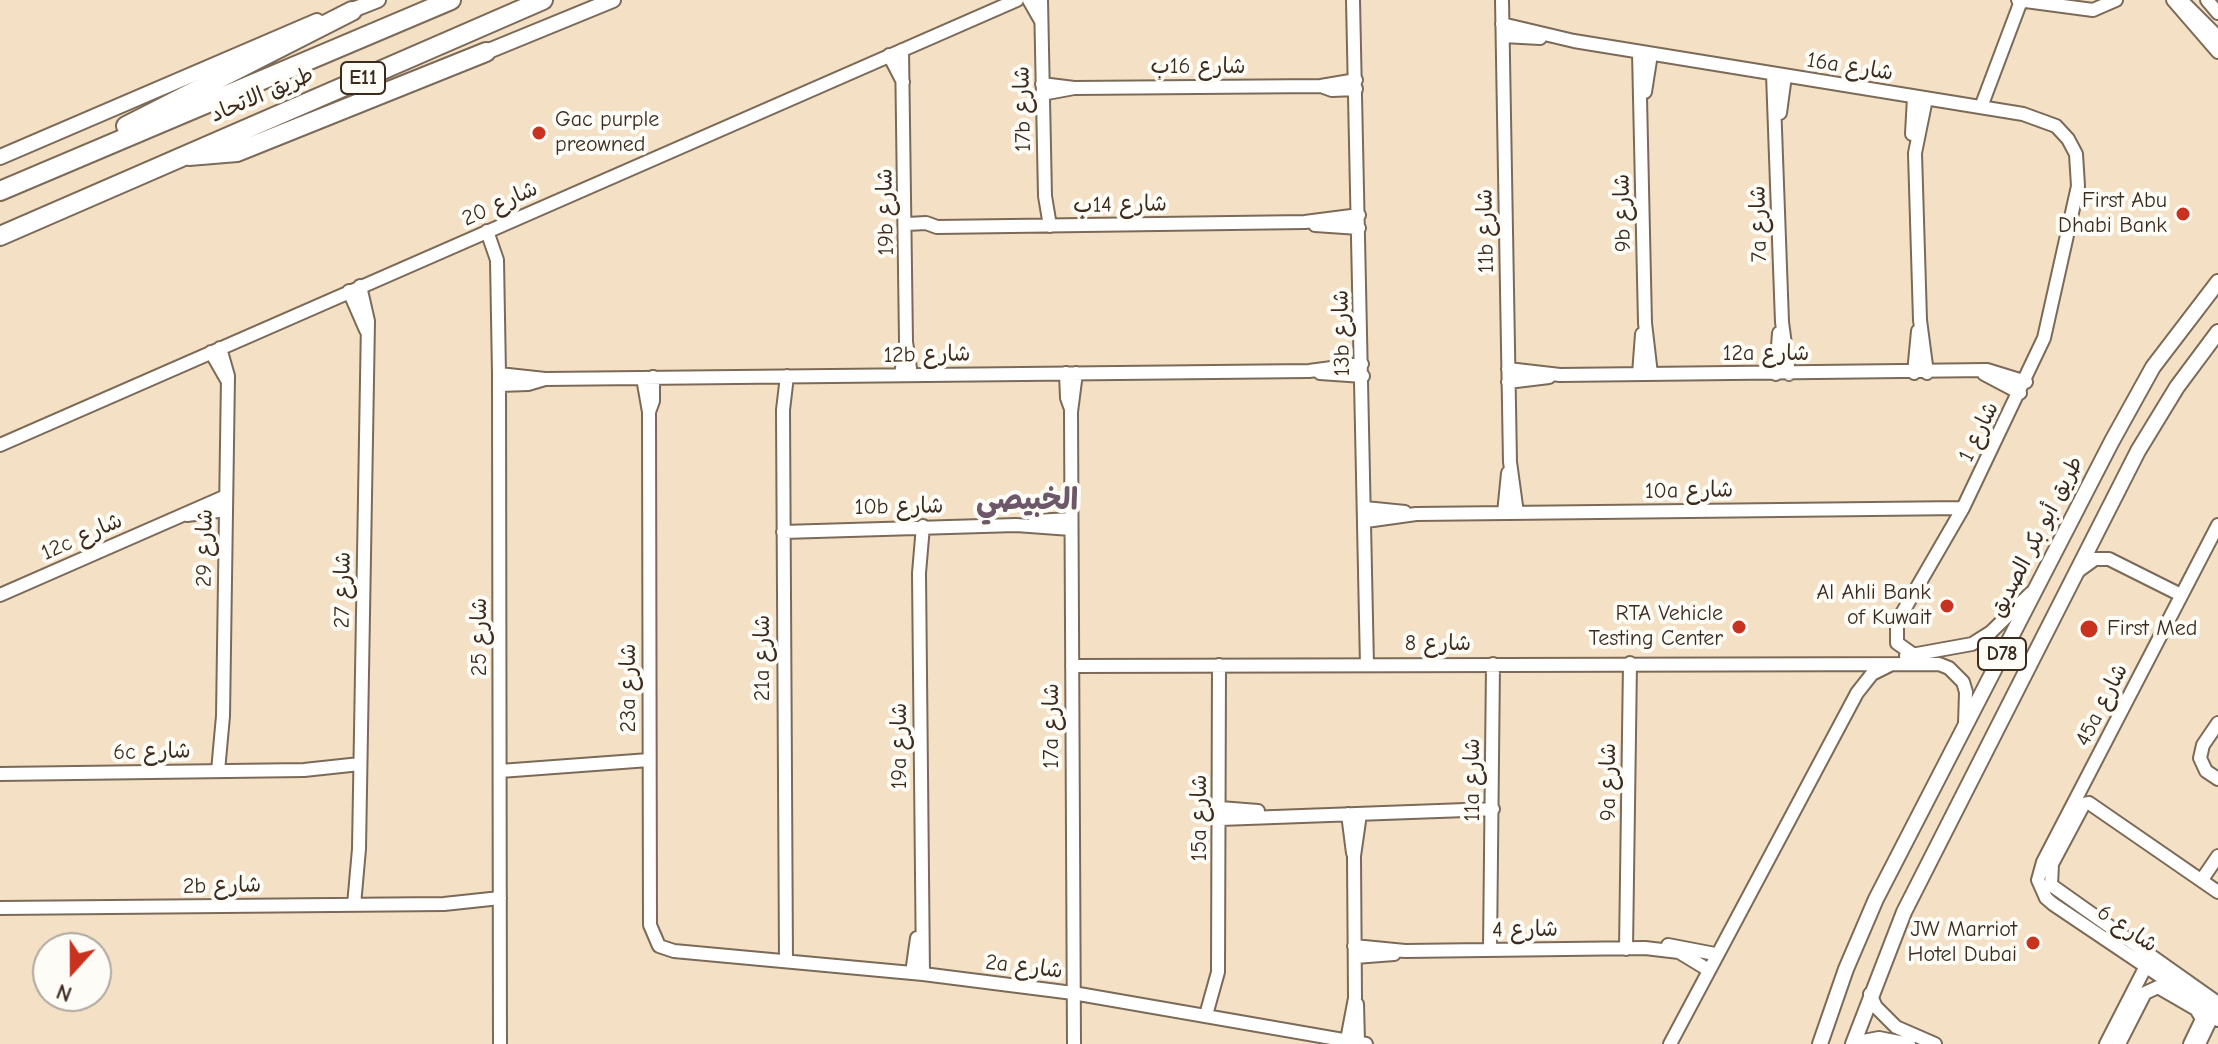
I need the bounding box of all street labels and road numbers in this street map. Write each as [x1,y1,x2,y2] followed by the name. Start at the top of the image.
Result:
[1805,47,1895,87] street label: 16a شارع
[1151,54,1245,80] street label: شارع 16ب
[206,61,318,129] street label: طريق الاتحاد
[341,62,385,94] road number: E11
[1009,66,1037,152] street label: 17b شارع
[872,168,900,256] street label: 19b شارع
[1609,174,1637,252] street label: 9b شارع
[458,176,542,232] street label: شارع 20
[1745,185,1773,263] street label: 7a شارع
[1472,189,1500,273] street label: 11b شارع
[1073,191,1167,219] street label: شارع 14ب
[1328,289,1356,377] street label: 13b شارع
[883,341,971,369] street label: 12b شارع
[1723,341,1809,367] street label: 12a شارع
[1953,398,2005,466] street label: شارع 1
[1985,452,2089,622] street label: طريق أبو بكر الصديق
[1645,477,1733,505] street label: 10a شارع
[854,493,944,521] street label: 10b شارع
[37,507,127,567] street label: 12c شارع
[191,509,219,587] street label: شارع 29
[329,551,357,629] street label: شارع 27
[467,598,493,676] street label: شارع 25
[750,615,776,701] street label: 21a شارع
[1405,631,1471,657] street label: شارع 8
[1978,638,2026,670] road number: D78
[616,644,642,732] street label: 23a شارع
[2070,659,2134,751] street label: 45a شارع
[1039,683,1065,769] street label: 17a شارع
[887,703,913,789] street label: 19a شارع
[113,738,191,766] street label: 6c شارع
[1460,738,1486,822] street label: 11a شارع
[1596,743,1622,821] street label: 9a شارع
[1187,775,1213,861] street label: 15a شارع
[183,872,261,900] street label: 2b شارع
[2092,899,2162,959] street label: شارع 6
[1492,916,1558,944] street label: شارع 4
[984,949,1064,985] street label: 2a شارع

